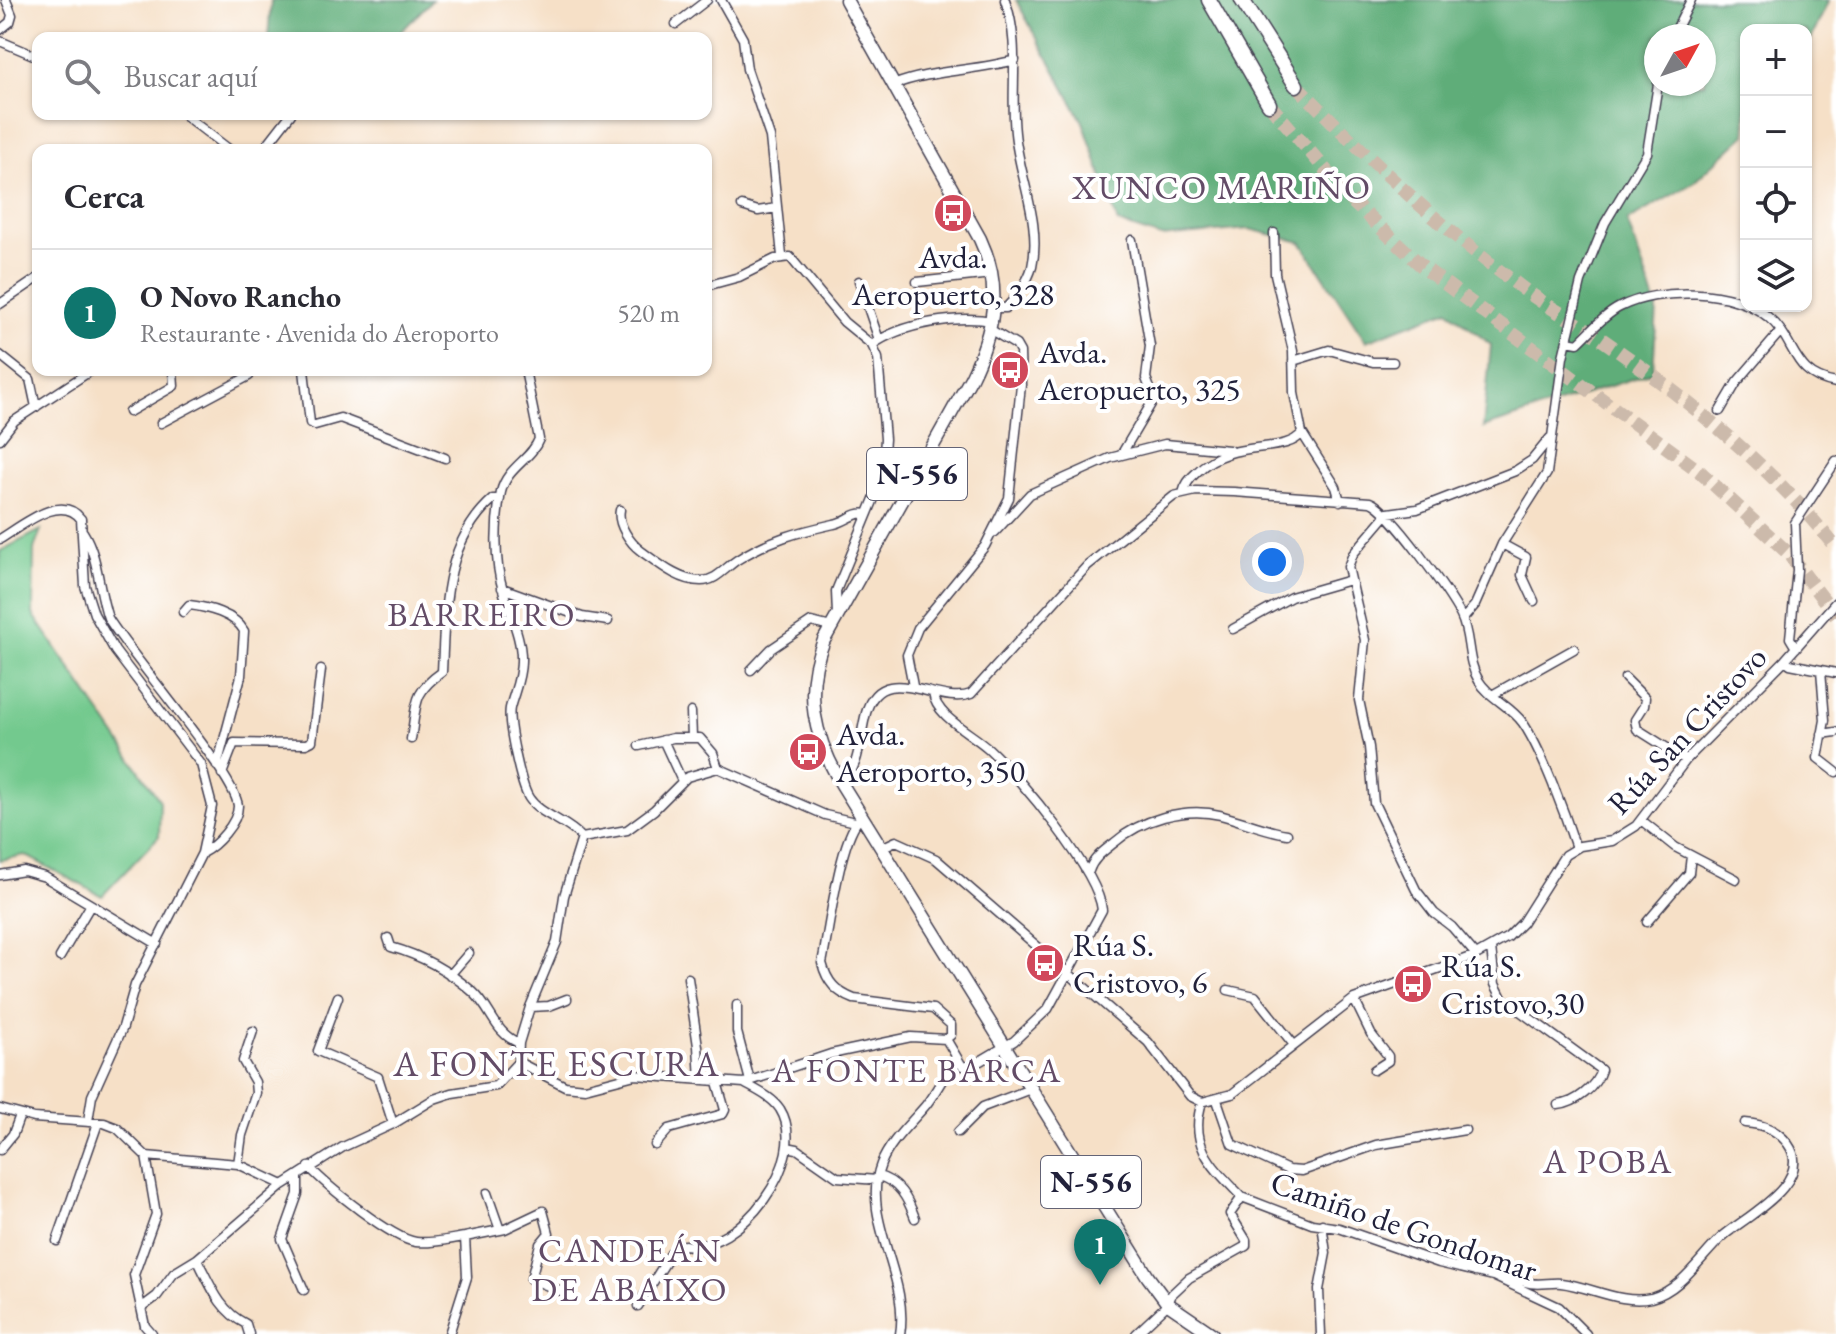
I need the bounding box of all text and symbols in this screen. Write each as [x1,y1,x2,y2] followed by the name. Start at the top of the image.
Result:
[1644,24,1716,96] north arrow
[1740,24,1812,312] map controls
[1740,24,1812,96] button: +
[32,32,712,120] search box
[60,54,104,98] icon: search
[124,57,258,96] text: Buscar aquí
[1740,96,1812,168] button: −
[1071,165,1372,209] district label: XUNCO MARIÑO
[1740,168,1812,240] button: locate
[64,174,144,218] text: Cerca
[932,192,974,234] bus stop icon: Avda. Aeropuerto, 328
[851,236,1054,315] place label: Avda. Aeropuerto, 328
[1740,240,1812,312] button: layers
[140,277,341,316] text: O Novo Rancho
[83,296,97,330] text: 1
[617,296,680,330] text: 520 m
[140,316,499,350] text: Restaurante · Avenida do Aeroporto
[1037,331,1241,410] place label: Avda. Aeropuerto, 325
[989,349,1031,391] bus stop icon: Avda. Aeropuerto, 325
[867,448,967,500] road number: N-556
[1252,542,1292,582] your location
[388,592,576,636] district label: BARREIRO
[1598,637,1776,823] street label: Rúa San Cristovo
[835,713,1025,792] place label: Avda. Aeroporto, 350
[787,731,829,773] bus stop icon: Avda. Aeroporto, 350
[1073,924,1207,1003] place label: Rúa S. Cristovo, 6
[1024,942,1066,984] bus stop icon: Rúa S. Cristovo, 6
[1441,945,1584,1024] place label: Rúa S. Cristovo,30
[1392,963,1434,1005] bus stop icon: Rúa S. Cristovo,30
[392,1040,721,1087] district label: A FONTE ESCURA
[771,1048,1062,1092] district label: A FONTE BARCA
[1542,1139,1673,1183] district label: A POBA
[1041,1156,1141,1208] road number: N-556
[1265,1161,1543,1291] street label: Camiño de Gondomar
[1074,1219,1126,1285] pin: 1
[532,1228,728,1311] district label: CANDEÁN DE ABAIXO

